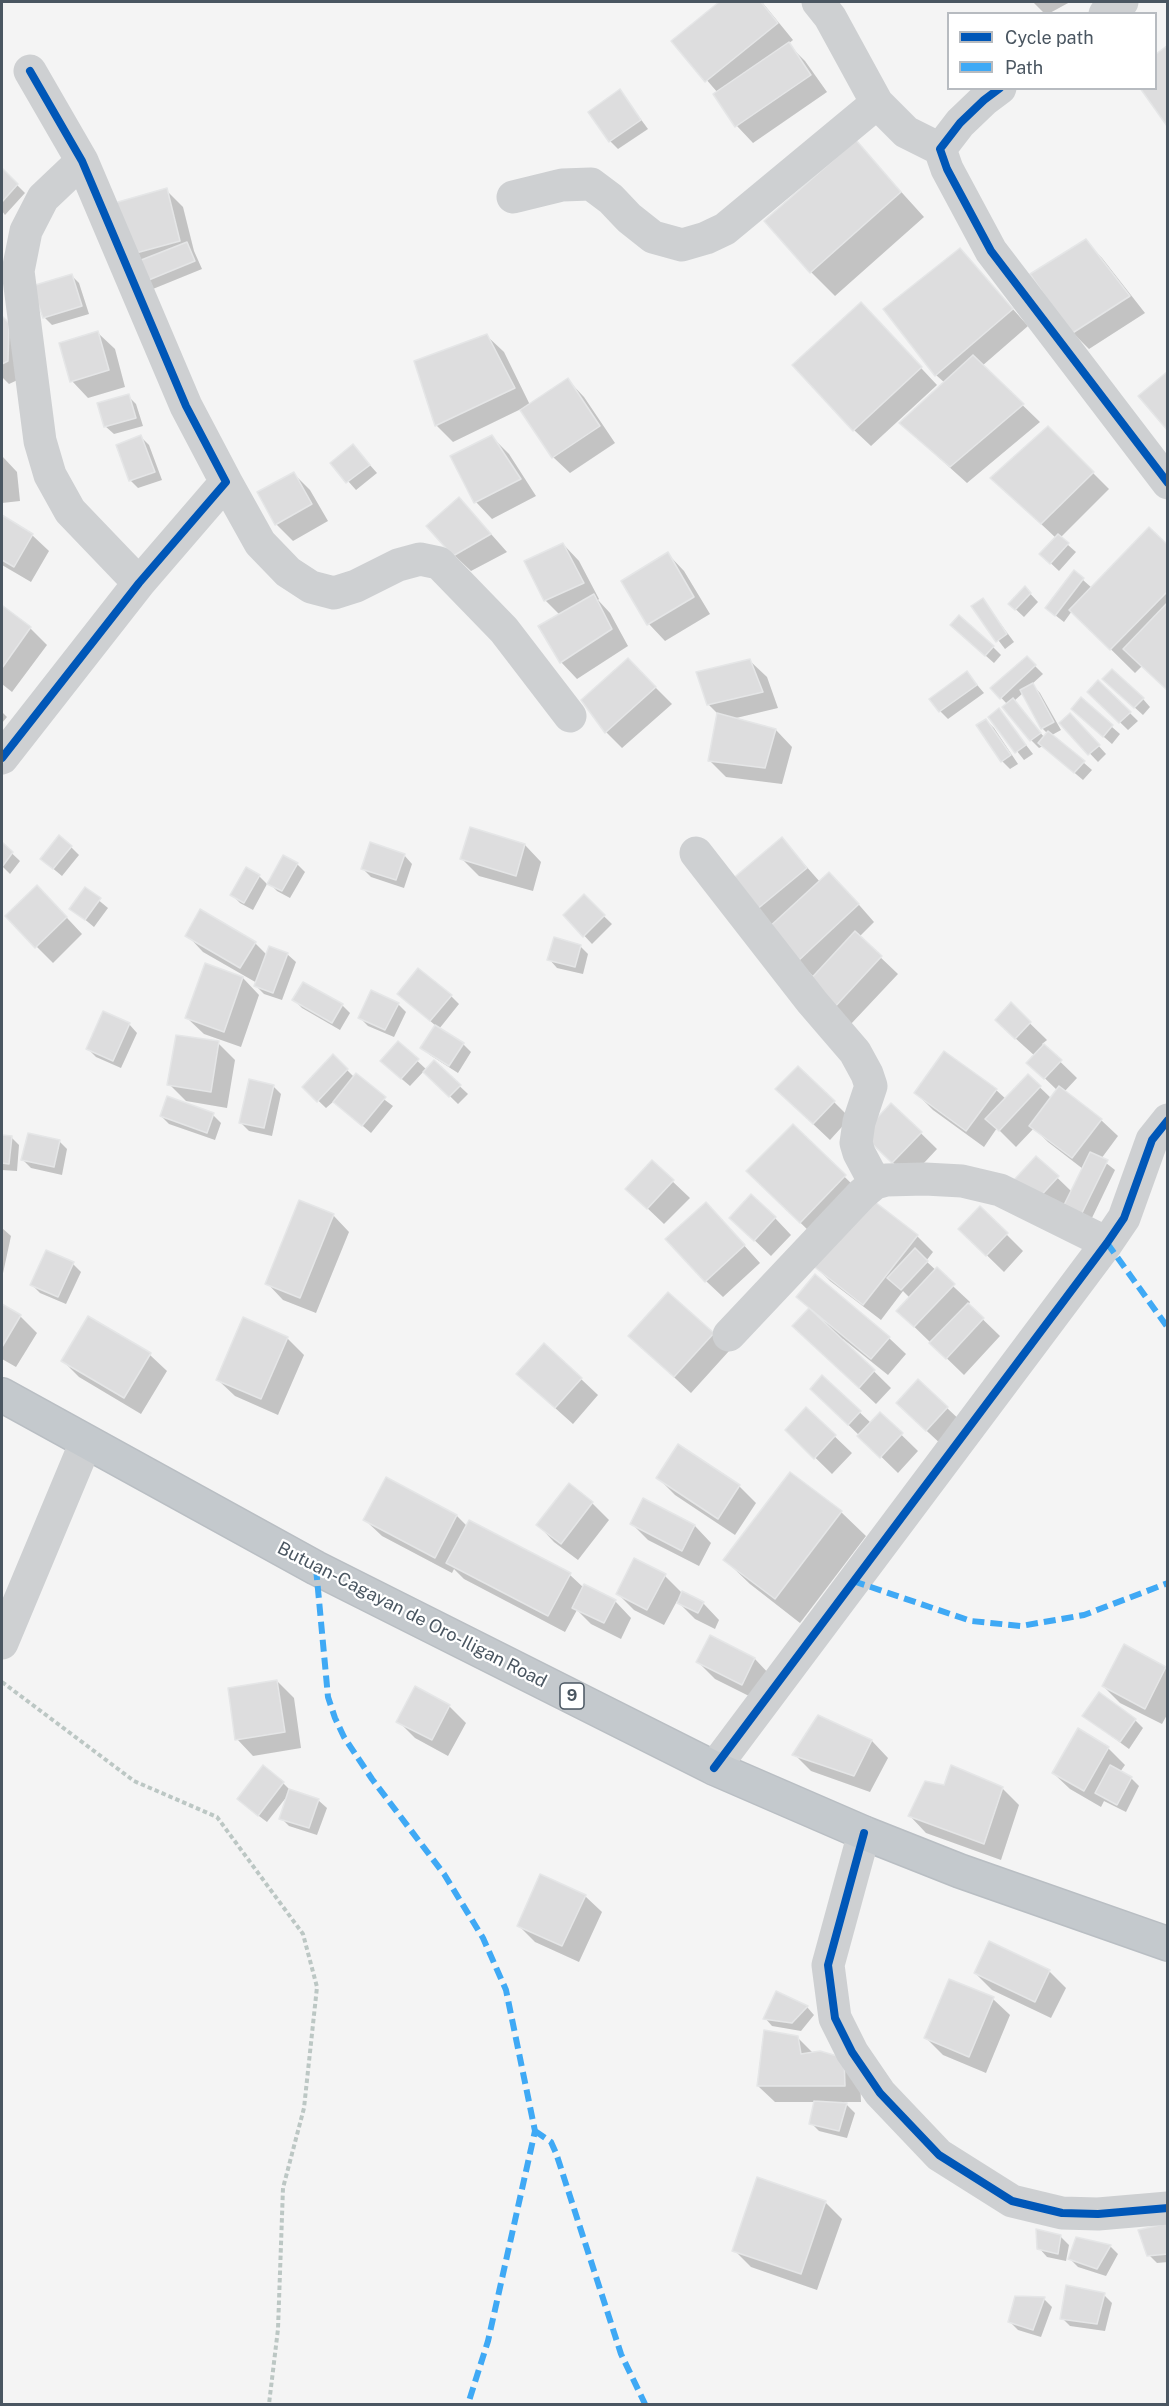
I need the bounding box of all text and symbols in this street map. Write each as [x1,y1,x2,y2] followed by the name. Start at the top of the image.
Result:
[947,12,1157,90] legend
[1005,27,1094,48] text: Cycle path
[1005,57,1043,78] text: Path
[274,1537,550,1693] street label: Butuan-Cagayan de Oro-Iligan Road
[560,1683,584,1709] road number: 9

